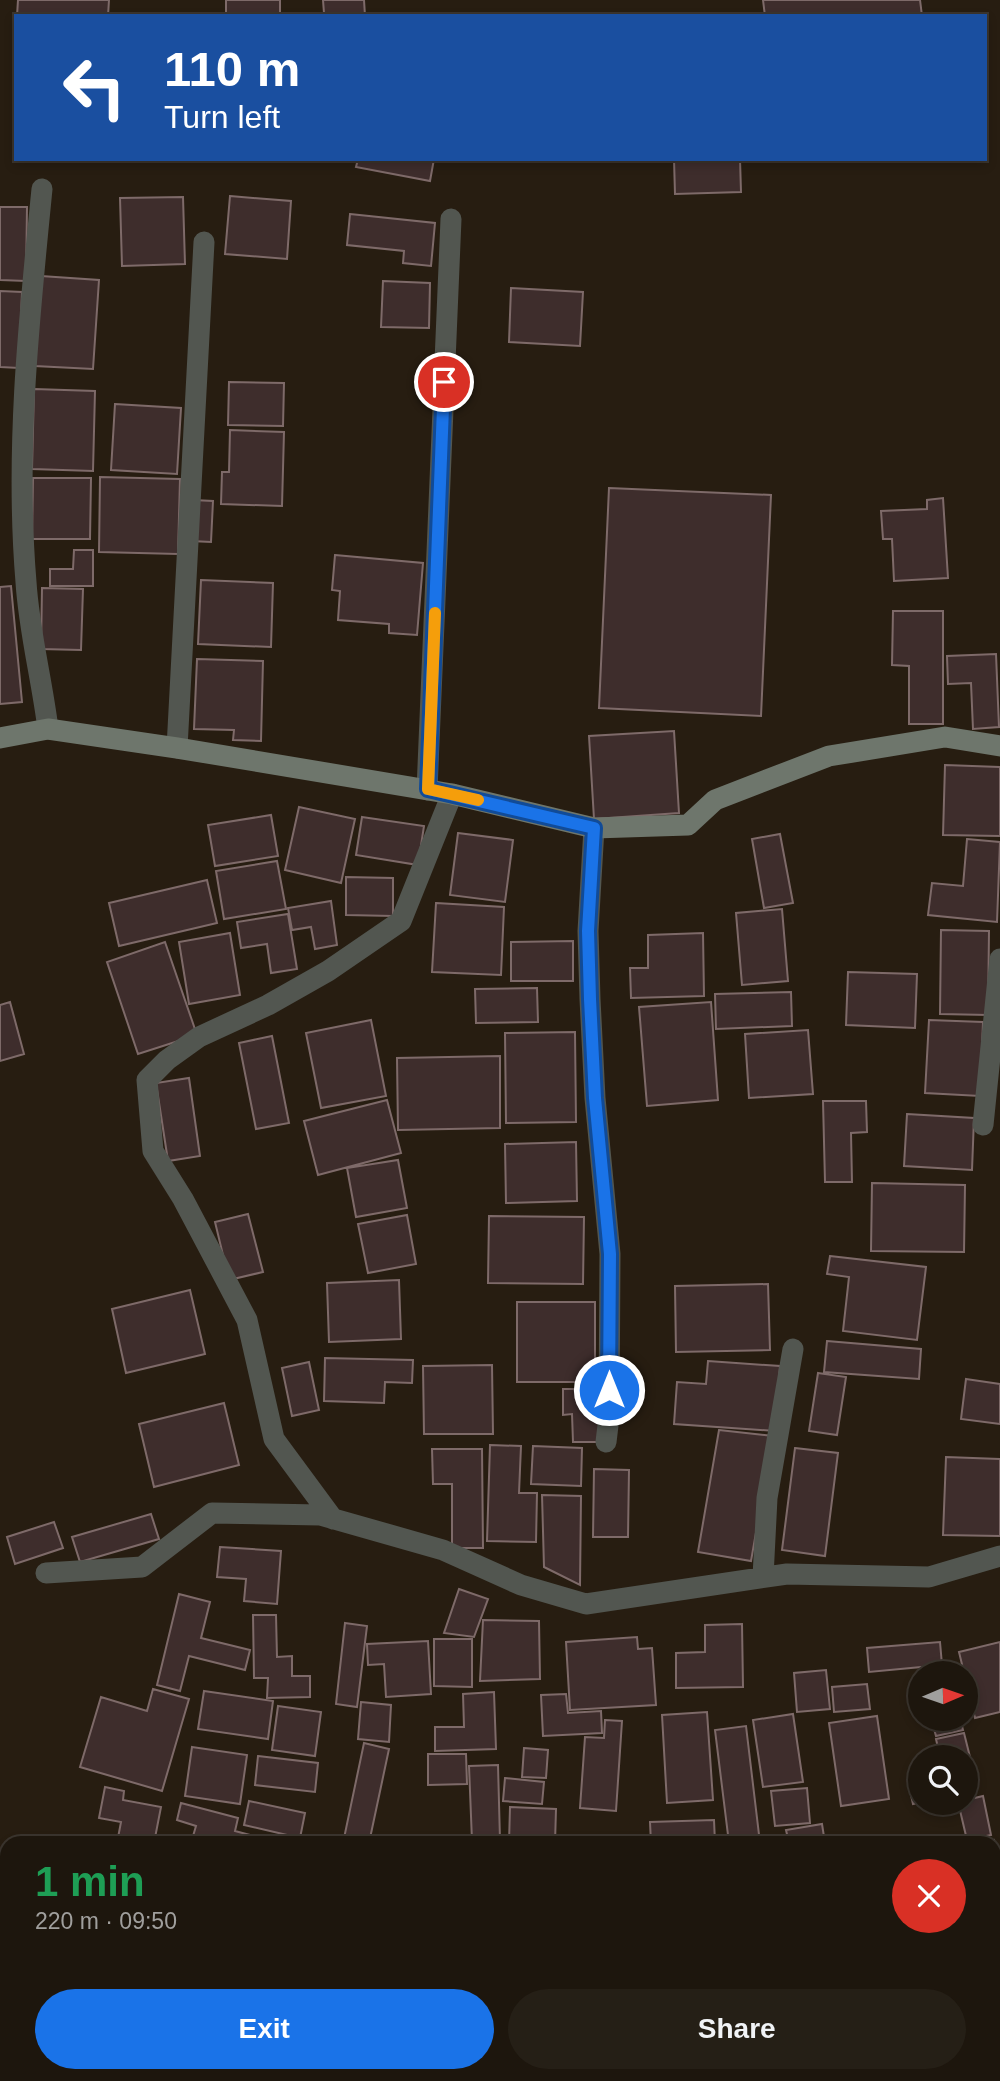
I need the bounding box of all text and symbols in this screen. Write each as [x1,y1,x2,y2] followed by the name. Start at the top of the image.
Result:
[49,42,140,133] icon: left
[164,42,300,96] text: 110 m
[164,99,280,135] text: Turn left
[414,352,474,412] pin
[425,363,463,401] icon: arrive
[572,1353,646,1427] position arrow
[908,1661,978,1731] north arrow
[908,1661,978,1815] map controls
[908,1745,978,1815] button: search
[35,1858,145,1905] text: 1 min
[892,1859,966,1933] button: close
[35,1908,177,1934] text: 220 m · 09:50
[35,1989,494,2069] button: Exit
[508,1989,966,2069] button: Share

